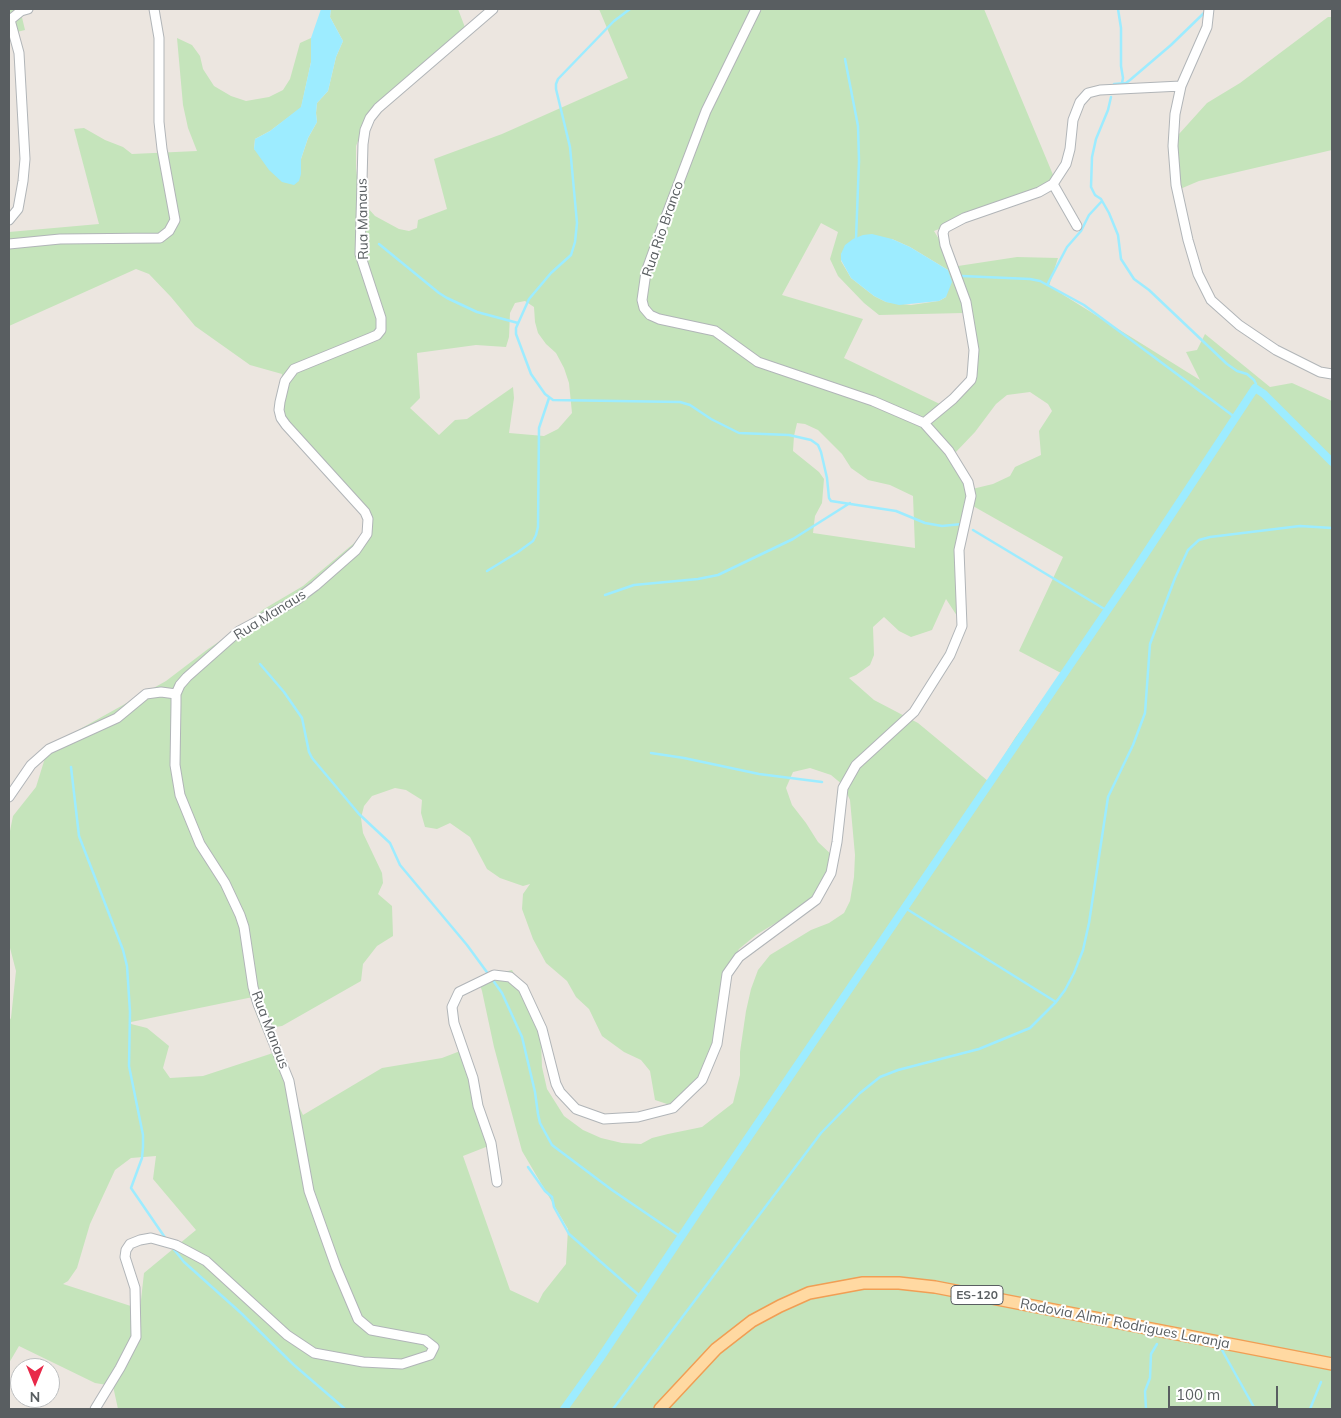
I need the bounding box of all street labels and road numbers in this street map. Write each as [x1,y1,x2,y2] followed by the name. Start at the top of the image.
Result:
[354,178,372,260] street label: Rua Manaus
[639,179,687,279] street label: Rua Rio Branco
[231,586,309,644] street label: Rua Manaus
[247,989,293,1071] street label: Rua Manaus
[951,1286,1003,1304] road number: ES-120
[1019,1295,1231,1353] street label: Rodovia Almir Rodrigues Laranja

